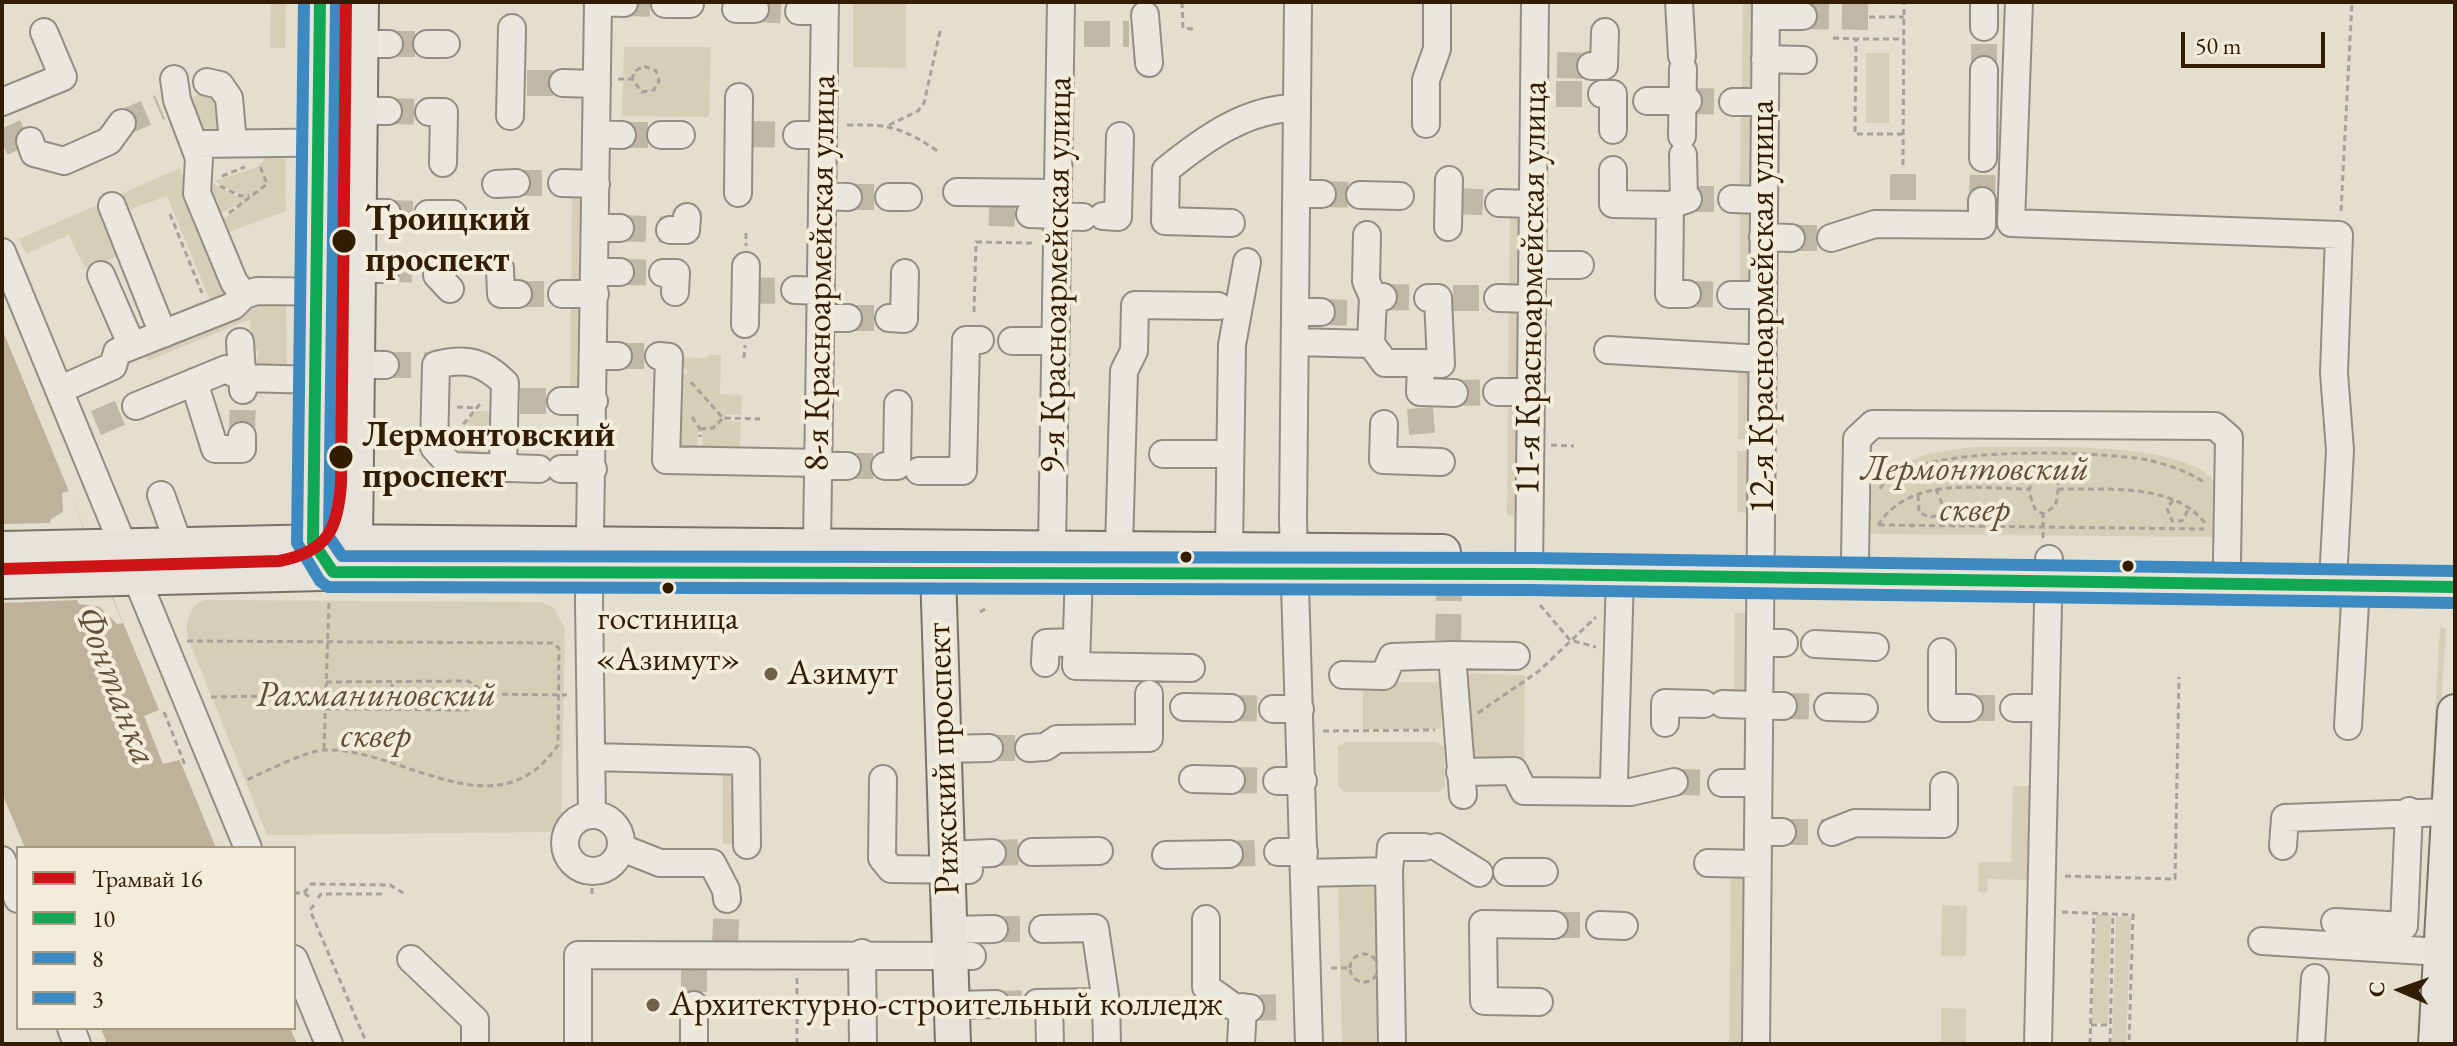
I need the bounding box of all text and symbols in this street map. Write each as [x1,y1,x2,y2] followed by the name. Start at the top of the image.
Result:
[2185,16,2329,66] scale bar
[2195,30,2242,61] text: 50 m
[796,74,846,472] street label: 8-я Красноармейская улица
[1032,76,1082,474] street label: 9-я Красноармейская улица
[1507,80,1557,496] street label: 11-я Красноармейская улица
[1741,100,1785,514] street label: 12-я Красноармейская улица
[365,198,530,283] place label: Троицкий проспект
[330,227,358,255] marker: Троицкий проспект
[362,414,615,499] place label: Лермонтовский проспект
[327,443,355,471] marker: Лермонтовский проспект
[1861,448,2089,533] park label: Лермонтовский сквер
[1178,549,1194,565] unlabelled marker
[2120,558,2136,574] unlabelled marker
[660,580,676,596] marker: гостиница «Азимут»
[64,600,166,772] water label: Фонтанка
[595,600,741,680] place label: гостиница «Азимут»
[918,622,970,896] street label: Рижский проспект
[787,652,898,696] place label: Азимут
[762,665,780,683] marker: Азимут
[256,674,496,759] park label: Рахманиновский сквер
[16,846,296,1030] legend
[92,863,203,894] text: Трамвай 16
[92,903,115,934] text: 10
[92,943,104,974] text: 8
[2361,950,2441,1030] north arrow
[2362,981,2391,997] text: С
[92,983,104,1014] text: 3
[669,983,1223,1027] place label: Архитектурно-строительный колледж
[644,996,662,1014] marker: Архитектурно-строительный колледж

